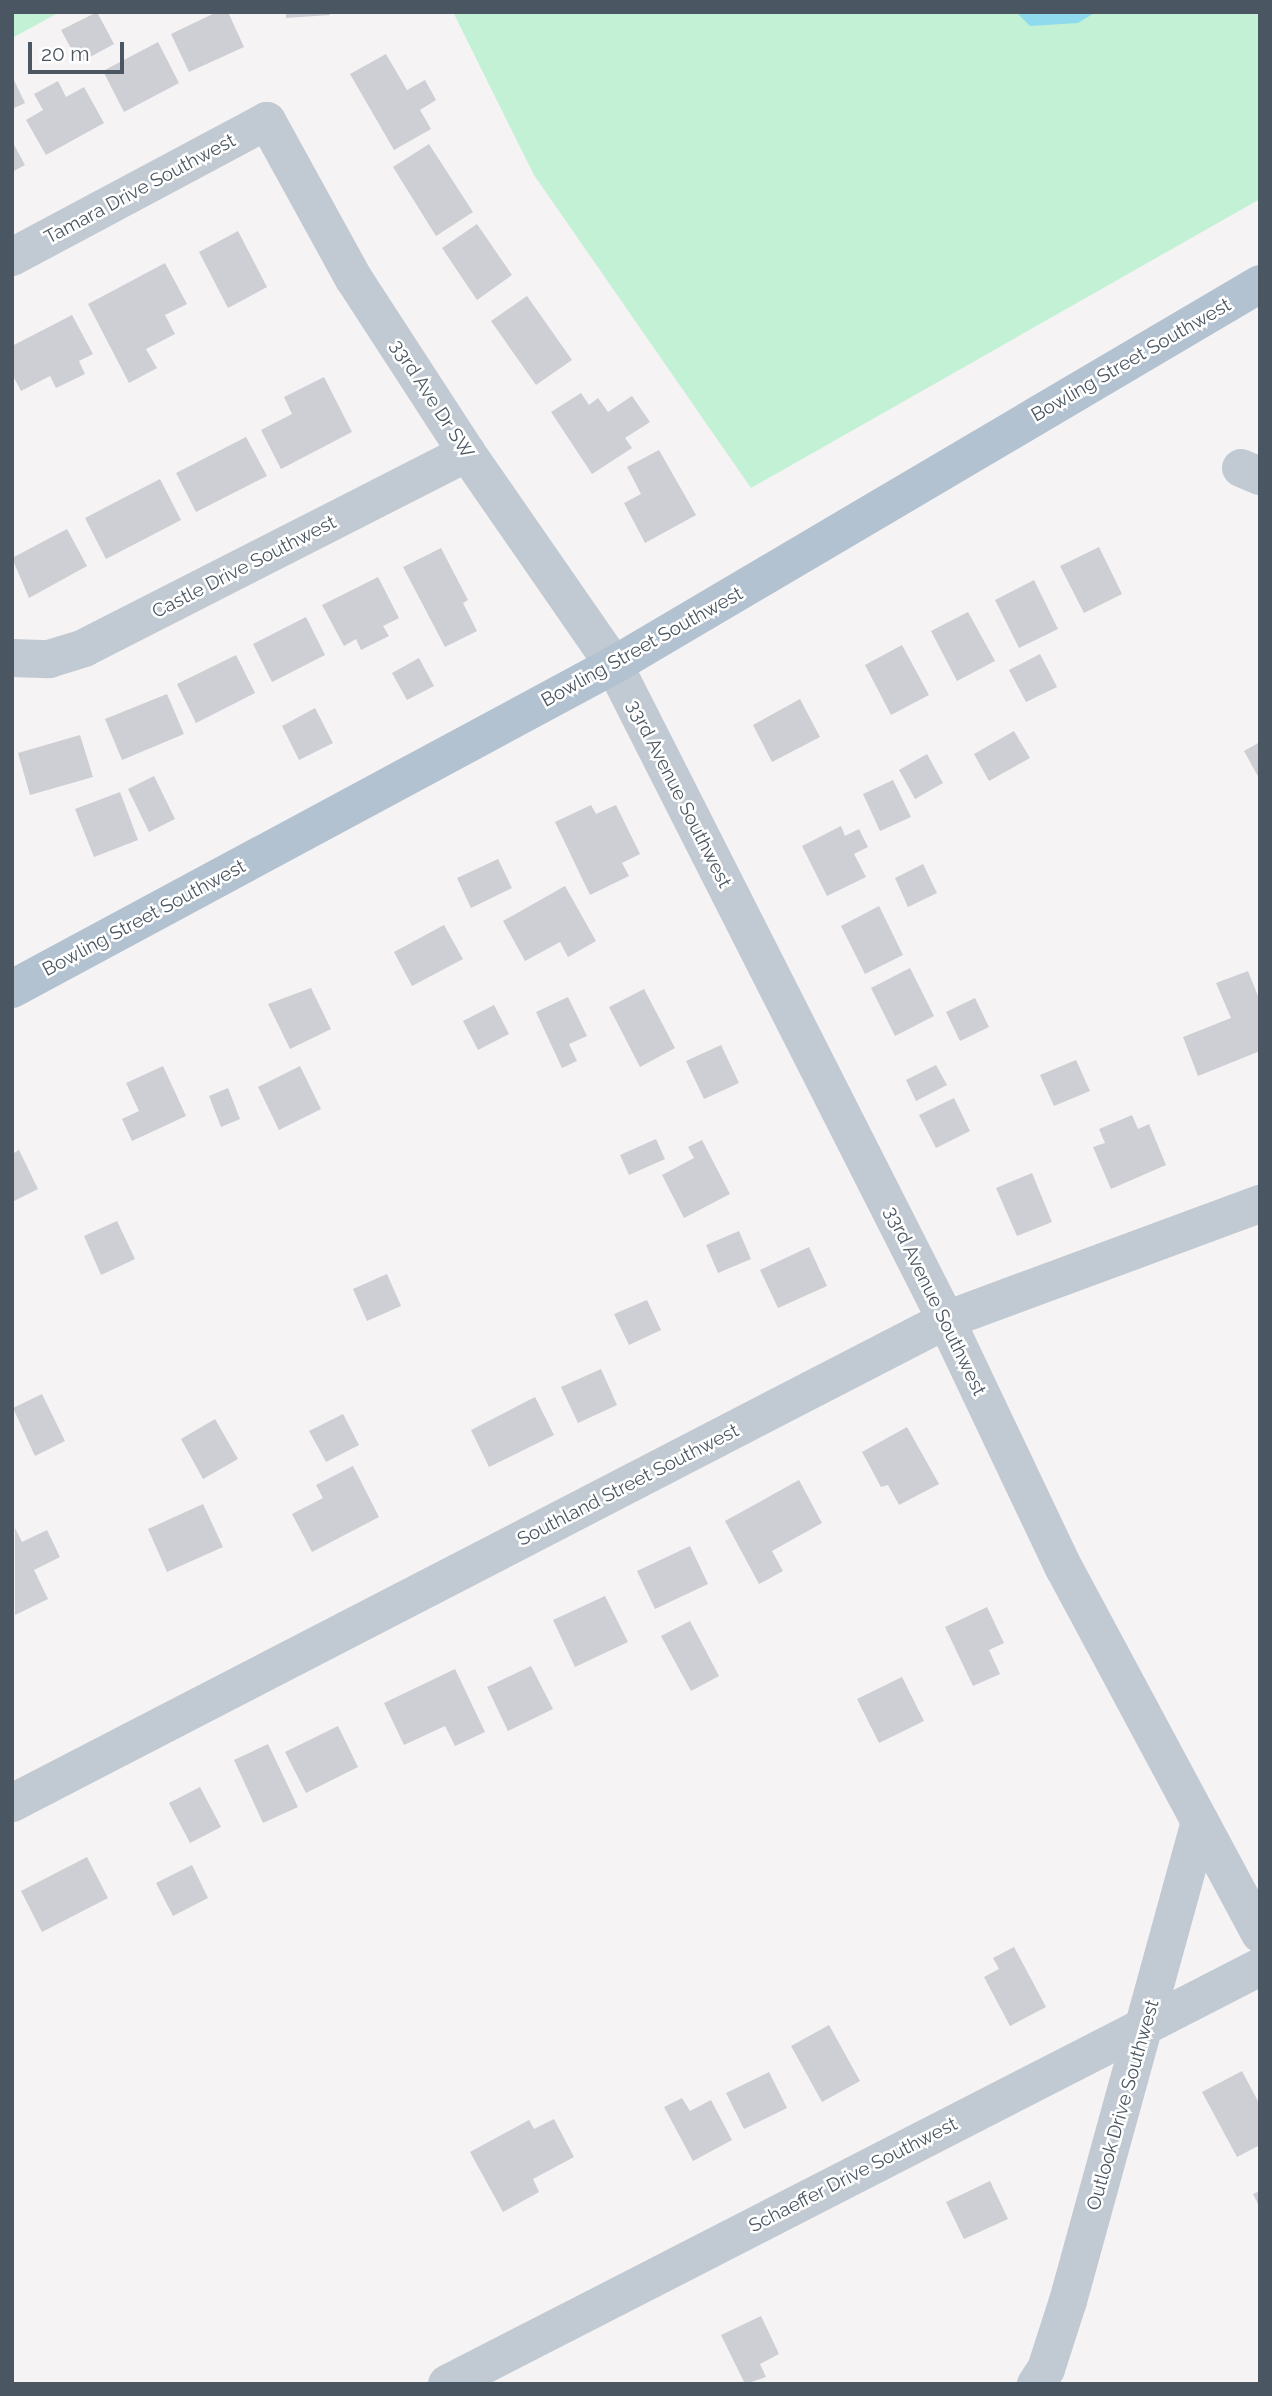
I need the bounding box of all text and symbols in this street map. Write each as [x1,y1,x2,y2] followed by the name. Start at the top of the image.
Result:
[32,28,128,72] scale bar
[41,41,89,66] text: 20 m
[41,129,239,249] street label: Tamara Drive Southwest
[1027,293,1235,427] street label: Bowling Street Southwest
[385,335,479,463] street label: 33rd Ave Dr SW
[148,511,340,623] street label: Castle Drive Southwest
[537,582,747,712] street label: Bowling Street Southwest
[622,696,736,892] street label: 33rd Avenue Southwest
[39,855,249,981] street label: Bowling Street Southwest
[879,1203,991,1399] street label: 33rd Avenue Southwest
[513,1419,743,1551] street label: Southland Street Southwest
[1082,1997,1164,2213] street label: Outlook Drive Southwest
[745,2112,961,2238] street label: Schaeffer Drive Southwest

